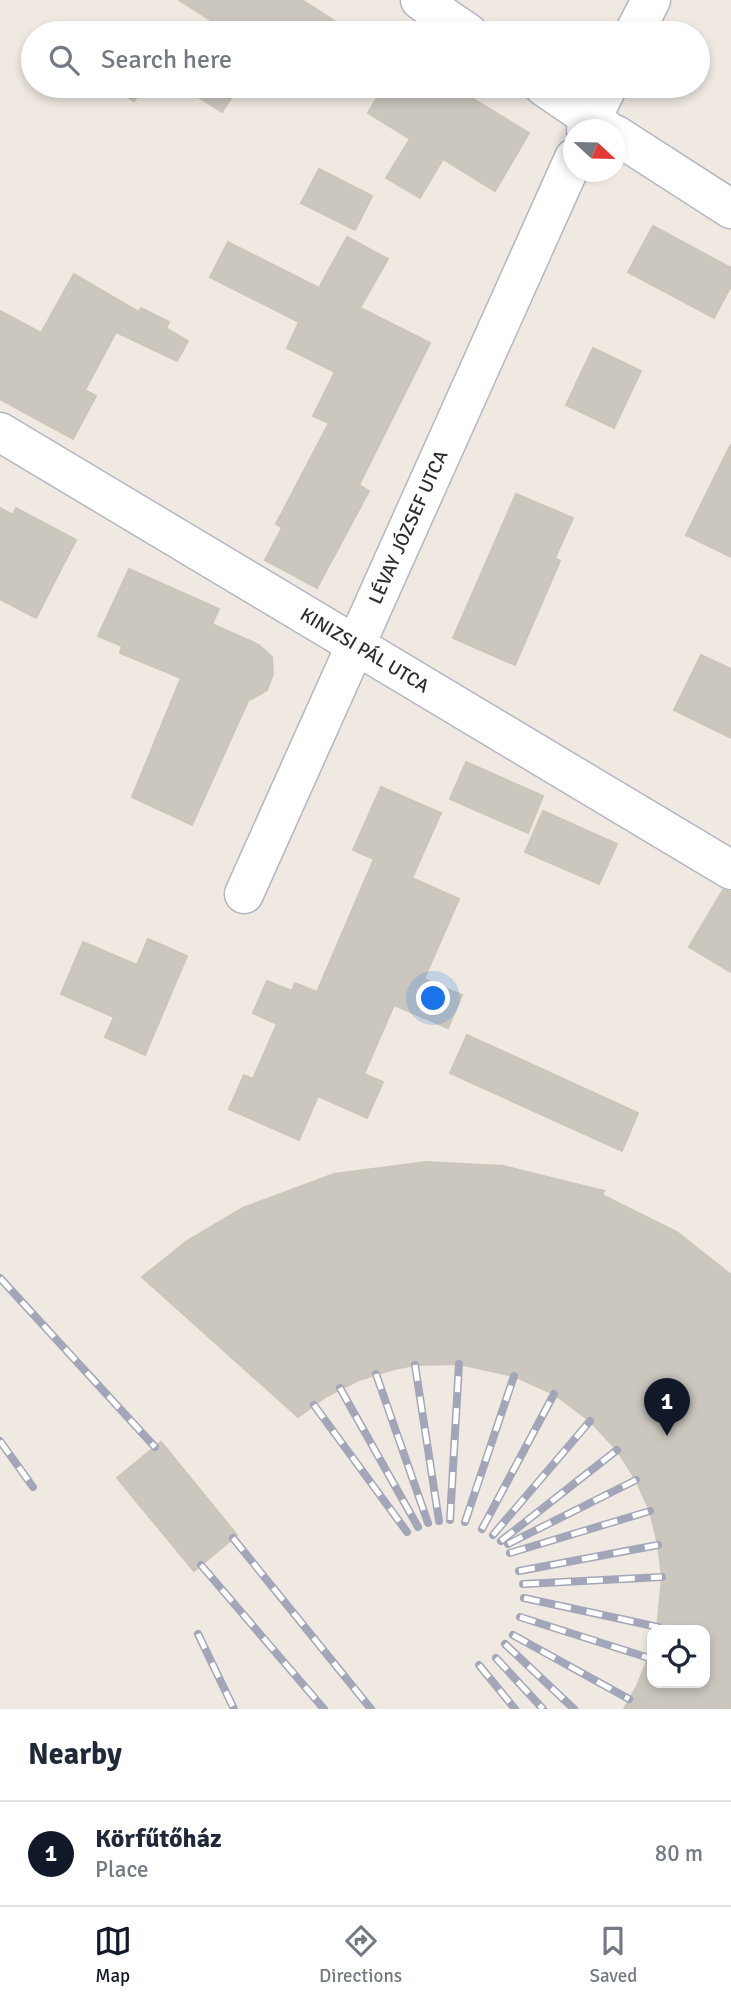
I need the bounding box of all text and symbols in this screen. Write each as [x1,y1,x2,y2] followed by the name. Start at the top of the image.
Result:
[21,21,710,98] search box
[45,41,83,79] icon: search
[101,44,232,76] text: Search here
[563,119,626,182] north arrow
[364,446,454,608] street label: LÉVAY JÓZSEF UTCA
[296,603,434,699] street label: KINIZSI PÁL UTCA
[416,981,450,1015] your location
[644,1378,690,1436] pin: 1
[647,1625,710,1688] map controls
[647,1625,710,1688] button: locate
[28,1736,122,1773] text: Nearby
[95,1823,222,1855] text: Körfűtőház
[45,1839,57,1868] text: 1
[655,1839,703,1868] text: 80 m
[95,1855,149,1884] text: Place
[94,1922,132,1988] tab: Map
[319,1922,402,1988] tab: Directions
[589,1922,637,1988] tab: Saved

